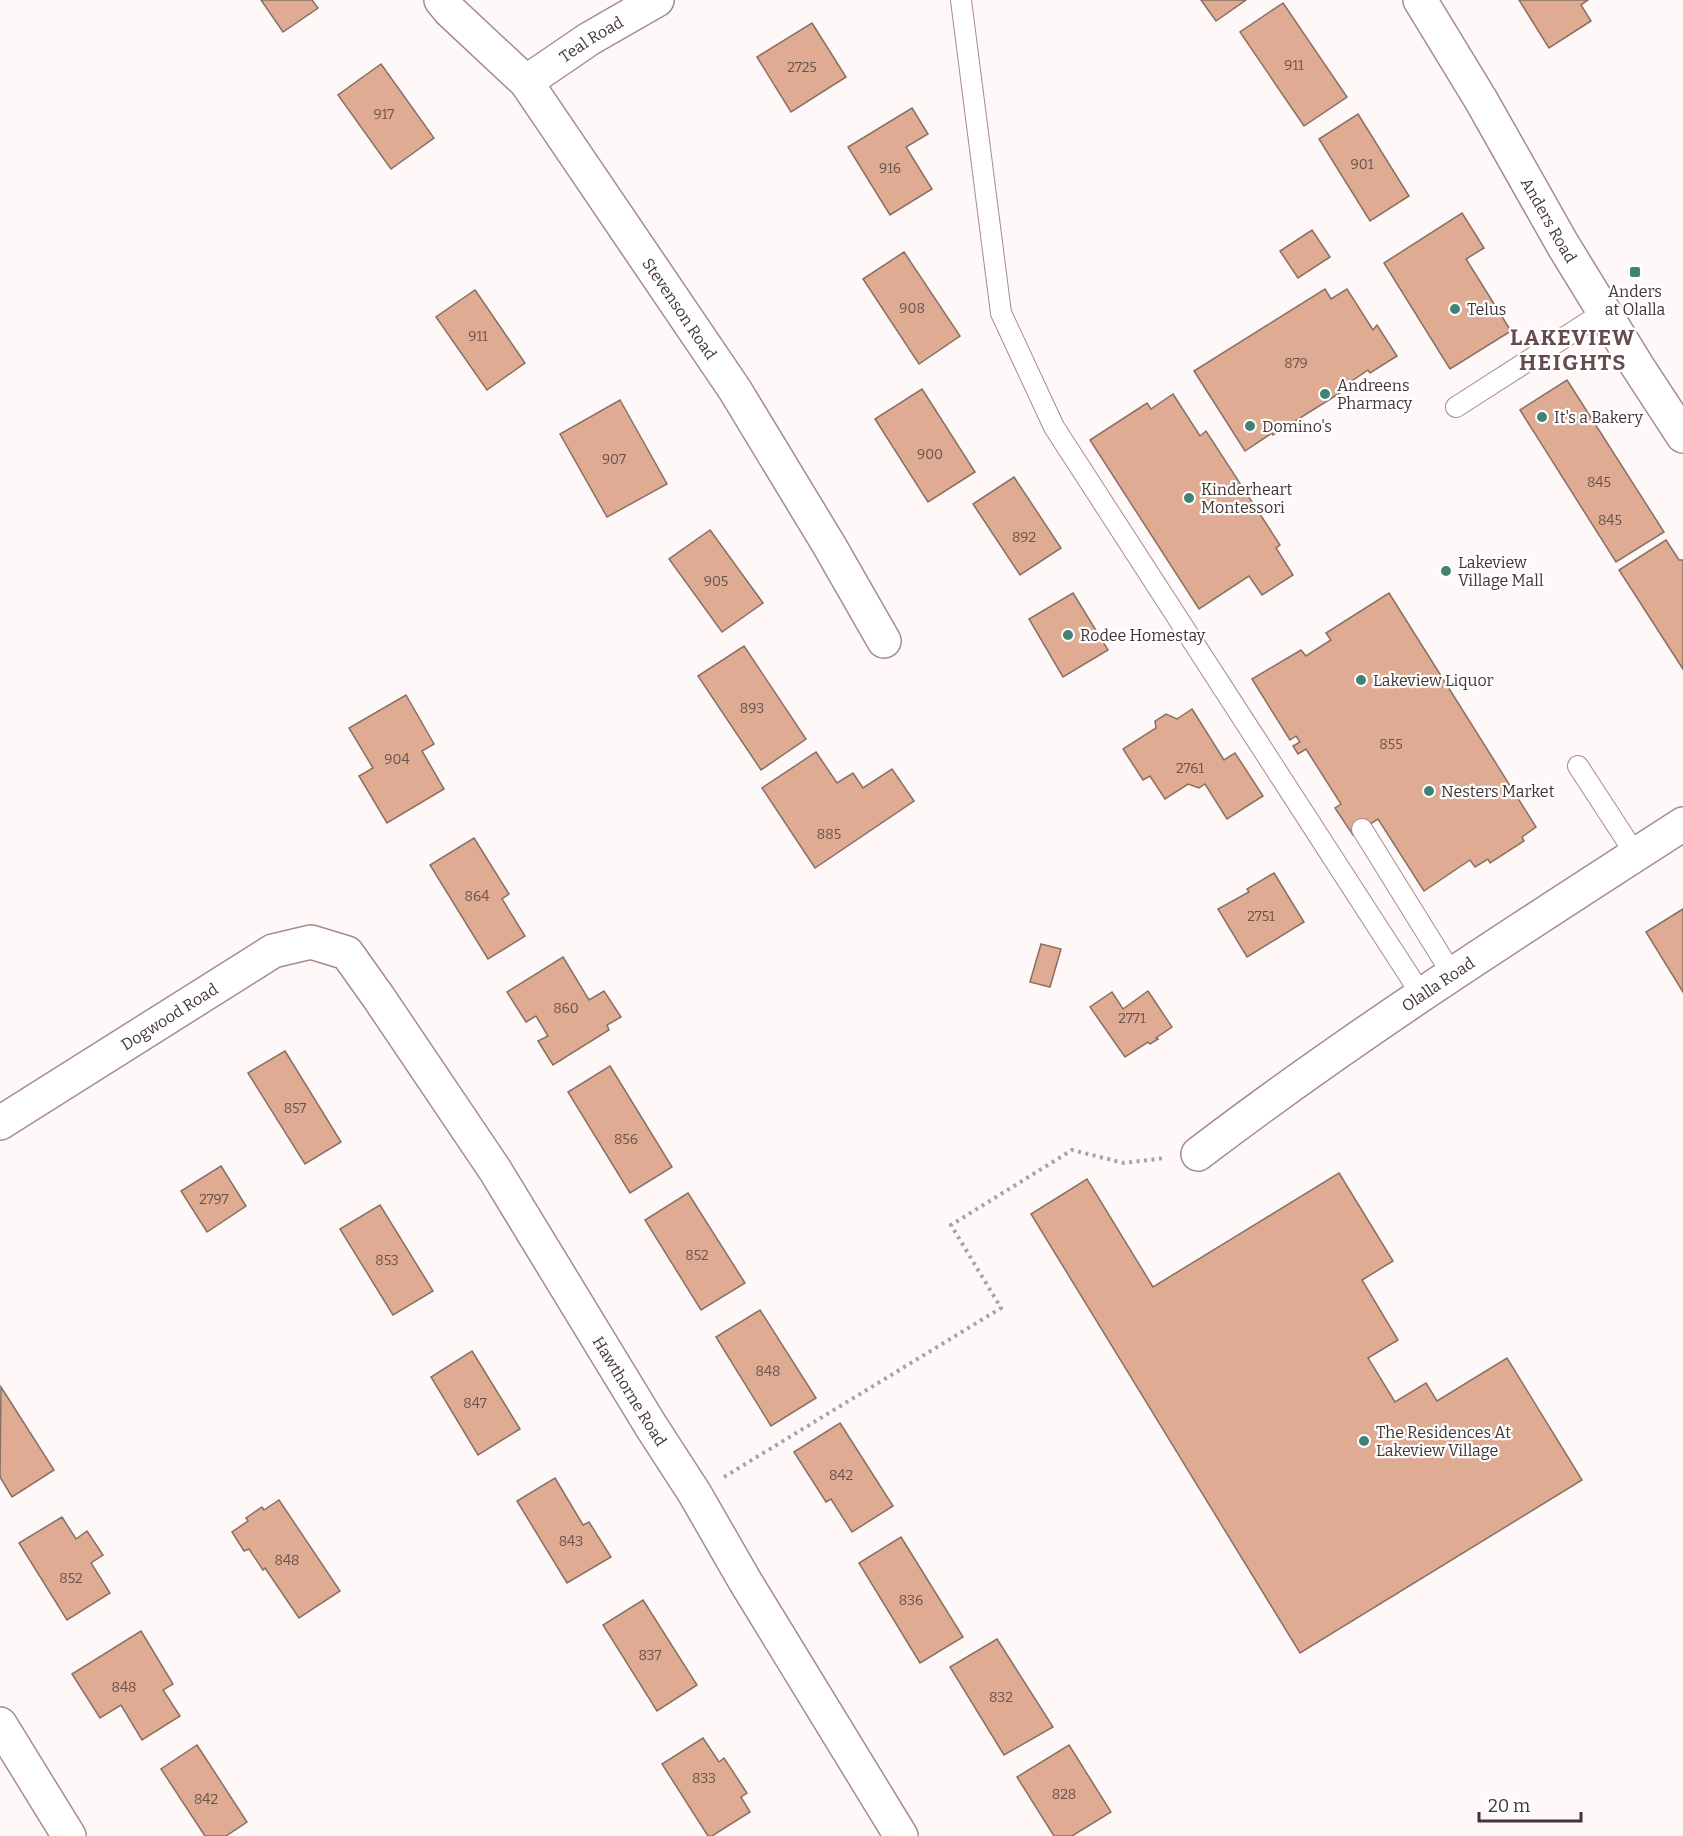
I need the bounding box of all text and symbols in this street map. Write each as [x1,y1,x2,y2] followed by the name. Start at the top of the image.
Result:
[556,12,627,66] street label: Teal Road
[1284,57,1304,74] house number: 911
[787,59,817,76] house number: 2725
[374,106,394,123] house number: 917
[1351,156,1374,173] house number: 901
[879,160,901,177] house number: 916
[1517,174,1581,267] street label: Anders Road
[638,255,721,364] street label: Stevenson Road
[1628,265,1642,279] marker: Anders at Olalla
[1605,282,1665,319] place label: Anders at Olalla
[899,300,925,317] house number: 908
[1467,300,1507,319] place label: Telus
[1448,302,1462,316] marker: Telus
[1510,324,1636,376] district label: LAKEVIEW HEIGHTS
[468,328,488,345] house number: 911
[1284,355,1308,372] house number: 879
[1337,376,1413,413] place label: Andreens Pharmacy
[1318,387,1332,401] marker: Andreens Pharmacy
[1554,408,1643,427] place label: It's a Bakery
[1535,410,1549,424] marker: It's a Bakery
[1262,417,1332,436] place label: Domino's
[1243,419,1257,433] marker: Domino's
[917,446,943,463] house number: 900
[602,451,626,468] house number: 907
[1587,474,1611,491] house number: 845
[1201,480,1293,517] place label: Kinderheart Montessori
[1182,491,1196,505] marker: Kinderheart Montessori
[1598,512,1622,529] house number: 845
[1012,529,1036,546] house number: 892
[1458,553,1544,590] place label: Lakeview Village Mall
[1439,564,1453,578] marker: Lakeview Village Mall
[704,573,728,590] house number: 905
[1080,626,1206,645] place label: Rodee Homestay
[1061,628,1075,642] marker: Rodee Homestay
[1373,671,1494,690] place label: Lakeview Liquor
[1354,673,1368,687] marker: Lakeview Liquor
[740,700,764,717] house number: 893
[1379,736,1403,753] house number: 855
[384,751,410,768] house number: 904
[1176,760,1204,777] house number: 2761
[1441,782,1555,801] place label: Nesters Market
[1422,784,1436,798] marker: Nesters Market
[817,826,841,843] house number: 885
[465,888,489,905] house number: 864
[1247,908,1275,925] house number: 2751
[1398,953,1479,1016] street label: Olalla Road
[118,979,222,1054] street label: Dogwood Road
[553,1000,579,1017] house number: 860
[1118,1010,1146,1027] house number: 2771
[284,1100,306,1117] house number: 857
[614,1131,638,1148] house number: 856
[199,1191,229,1208] house number: 2797
[685,1247,709,1264] house number: 852
[375,1252,399,1269] house number: 853
[589,1333,671,1450] street label: Hawthorne Road
[755,1363,781,1380] house number: 848
[463,1395,487,1412] house number: 847
[1376,1423,1511,1460] place label: The Residences At Lakeview Village
[1357,1434,1371,1448] marker: The Residences At Lakeview Village
[829,1467,853,1484] house number: 842
[559,1533,583,1550] house number: 843
[274,1552,300,1569] house number: 848
[59,1570,83,1587] house number: 852
[899,1592,923,1609] house number: 836
[638,1647,662,1664] house number: 837
[111,1679,137,1696] house number: 848
[989,1689,1013,1706] house number: 832
[692,1770,716,1787] house number: 833
[1479,1785,1581,1823] scale bar
[1052,1786,1076,1803] house number: 828
[194,1791,218,1808] house number: 842
[1488,1795,1530,1817] text: 20 m

